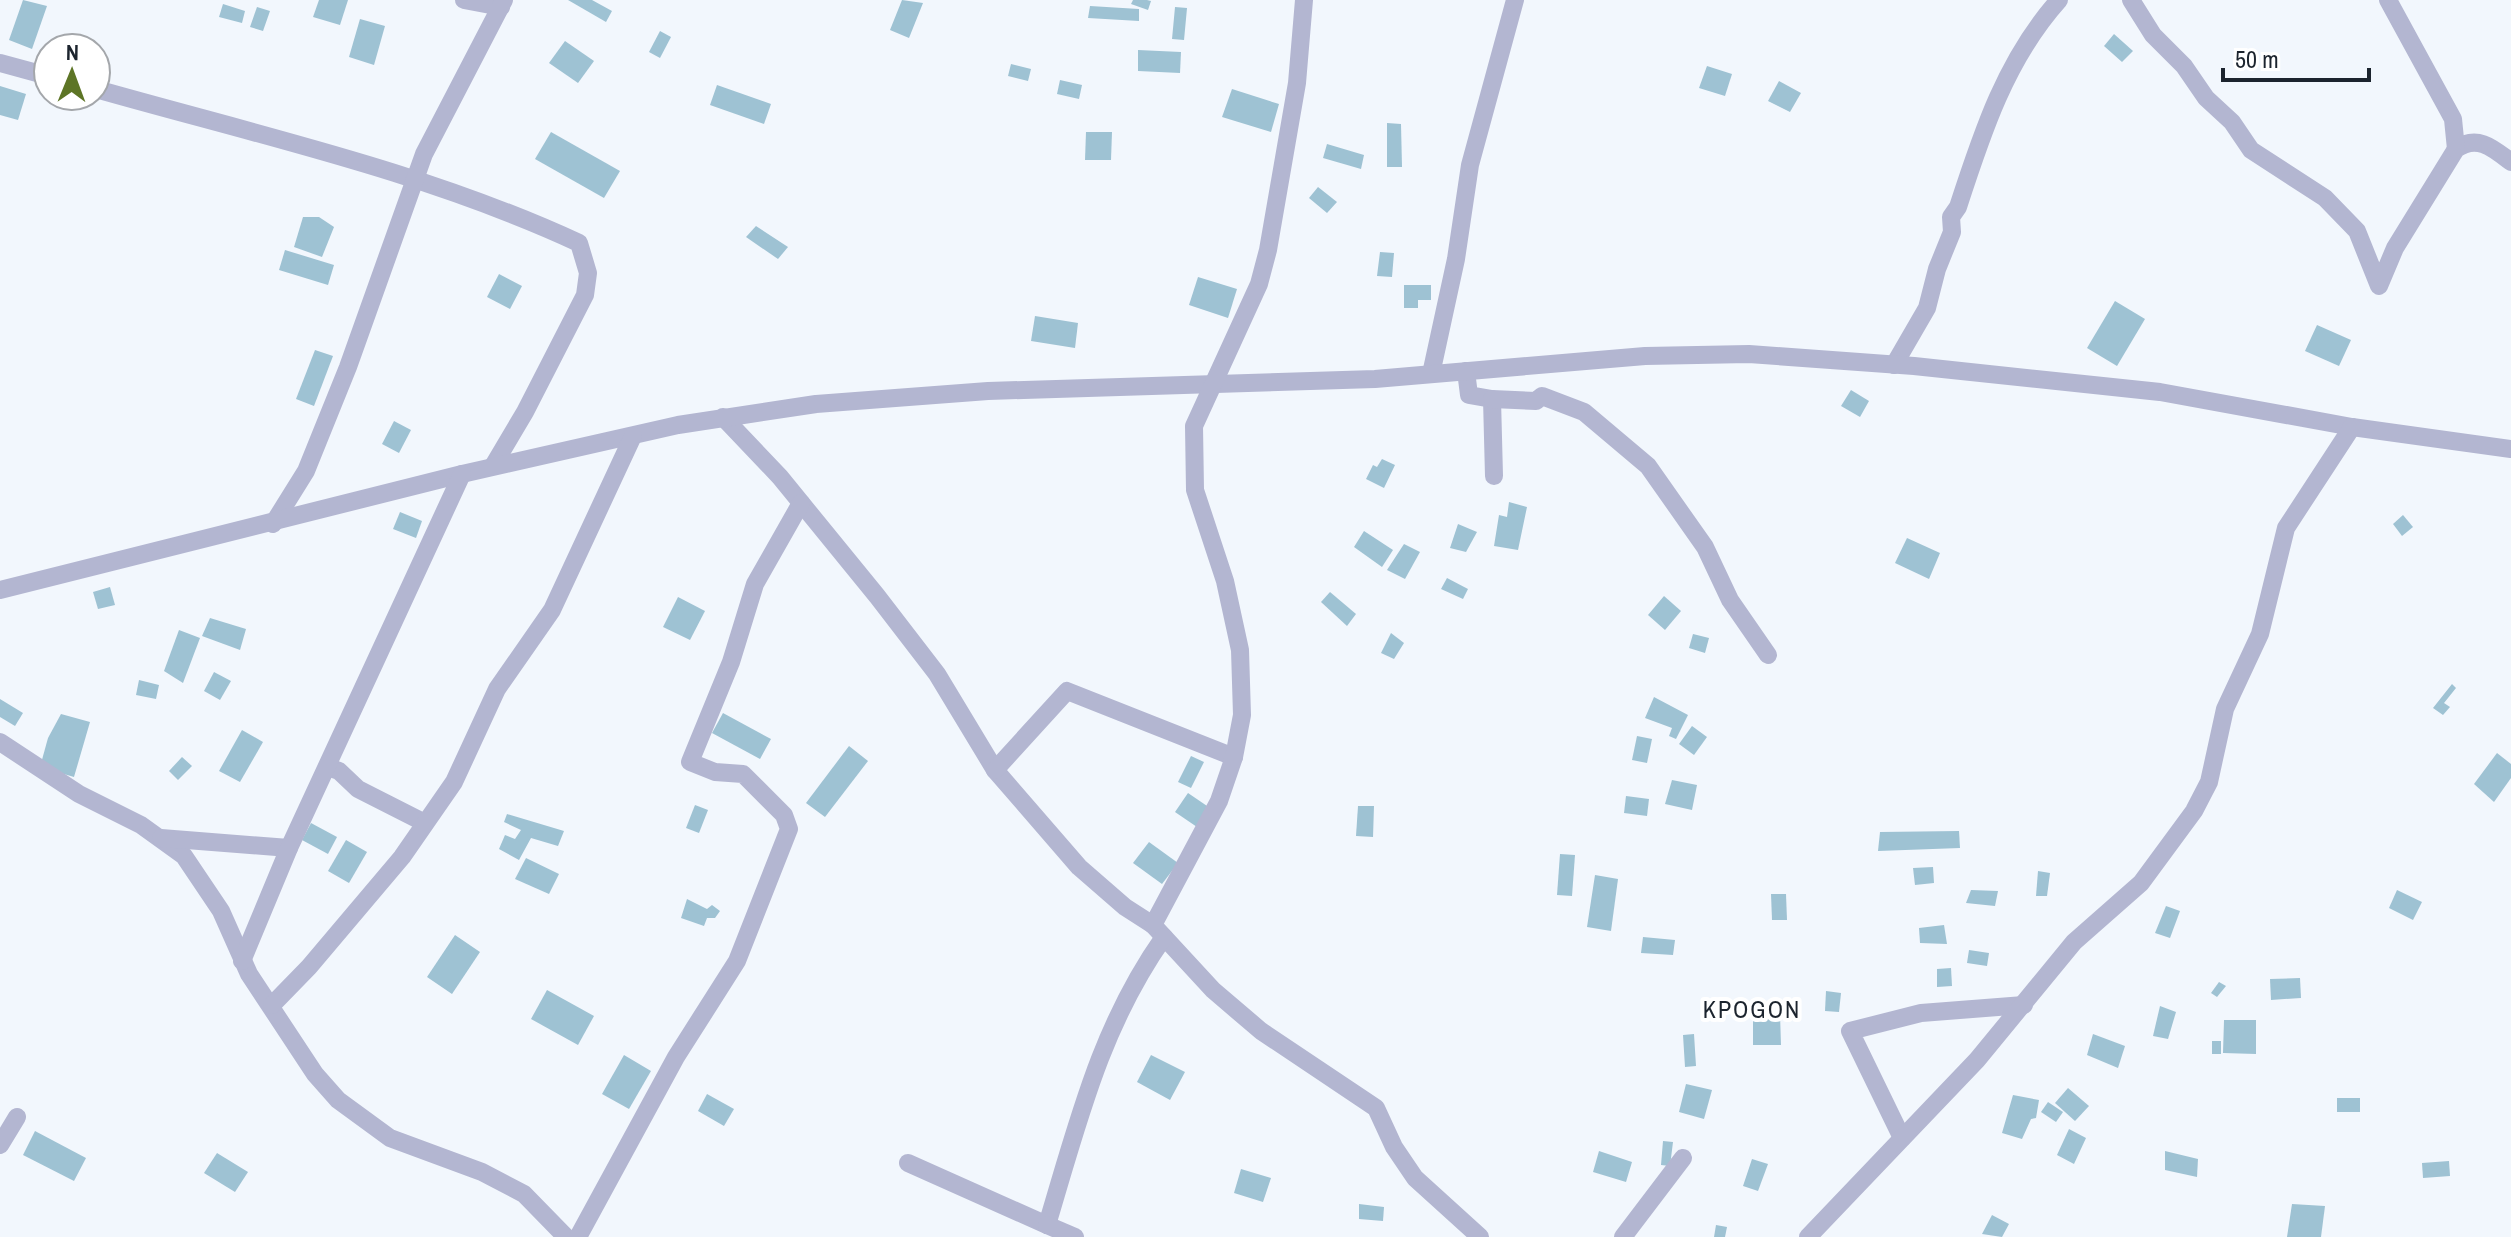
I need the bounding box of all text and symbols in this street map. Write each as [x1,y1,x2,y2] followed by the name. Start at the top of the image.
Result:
[32,32,112,112] north arrow
[2223,32,2369,82] scale bar
[66,37,79,67] text: N
[2235,43,2279,75] text: 50 m
[1703,993,1801,1025] district label: KPOGON

